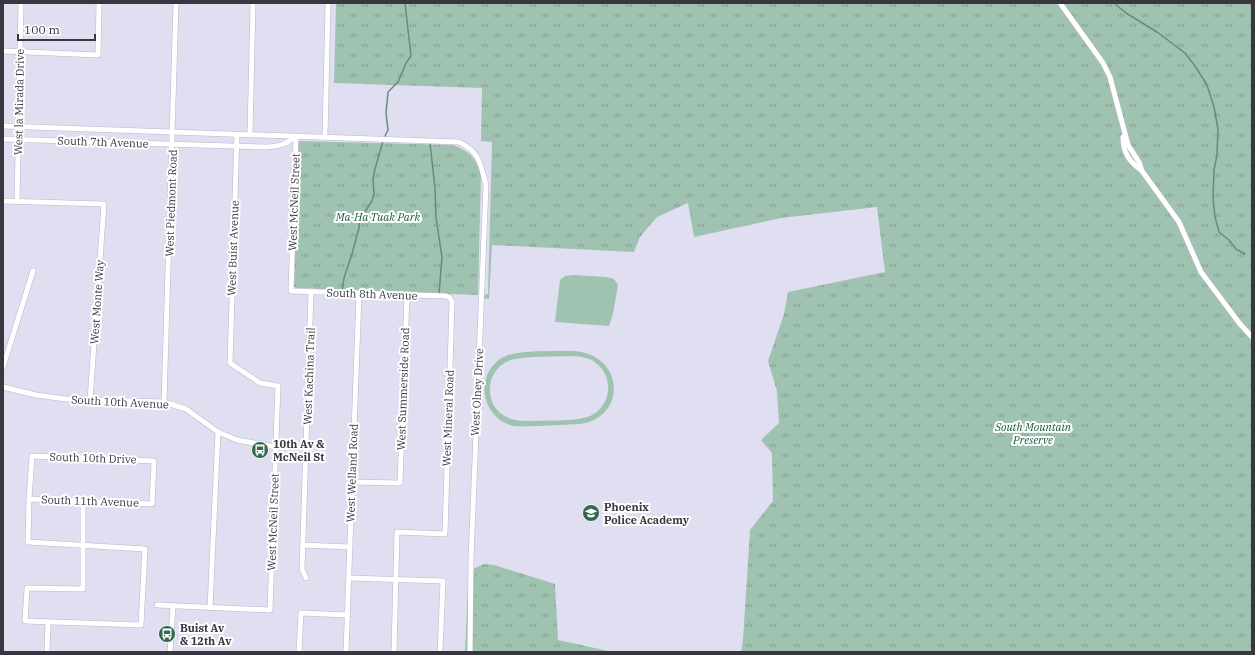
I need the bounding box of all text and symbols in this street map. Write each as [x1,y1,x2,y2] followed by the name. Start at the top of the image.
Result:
[18,16,95,42] scale bar
[24,22,60,37] text: 100 m
[11,49,27,155] street label: West la Mirada Drive
[57,133,149,151] street label: South 7th Avenue
[162,149,180,257] street label: West Piedmont Road
[285,153,303,251] street label: West McNeil Street
[224,200,242,296] street label: West Buist Avenue
[335,210,421,224] park label: Ma-Ha Tuak Park
[87,259,107,345] street label: West Monte Way
[326,285,418,303] street label: South 8th Avenue
[300,327,318,425] street label: West Kachina Trail
[394,327,412,451] street label: West Summerside Road
[468,348,486,436] street label: West Olney Drive
[439,369,457,467] street label: West Mineral Road
[71,392,169,412] street label: South 10th Avenue
[994,420,1072,447] park label: South Mountain Preserve
[343,423,361,523] street label: West Welland Road
[273,437,324,464] place label: 10th Av & McNeil St
[250,440,270,460] bus stop icon: 10th Av & McNeil St
[49,449,137,467] street label: South 10th Drive
[264,473,282,571] street label: West McNeil Street
[41,492,139,510] street label: South 11th Avenue
[604,500,690,527] place label: Phoenix Police Academy
[581,503,601,523] school or university icon: Phoenix Police Academy
[180,621,232,648] place label: Buist Av & 12th Av
[157,624,177,644] bus stop icon: Buist Av & 12th Av

